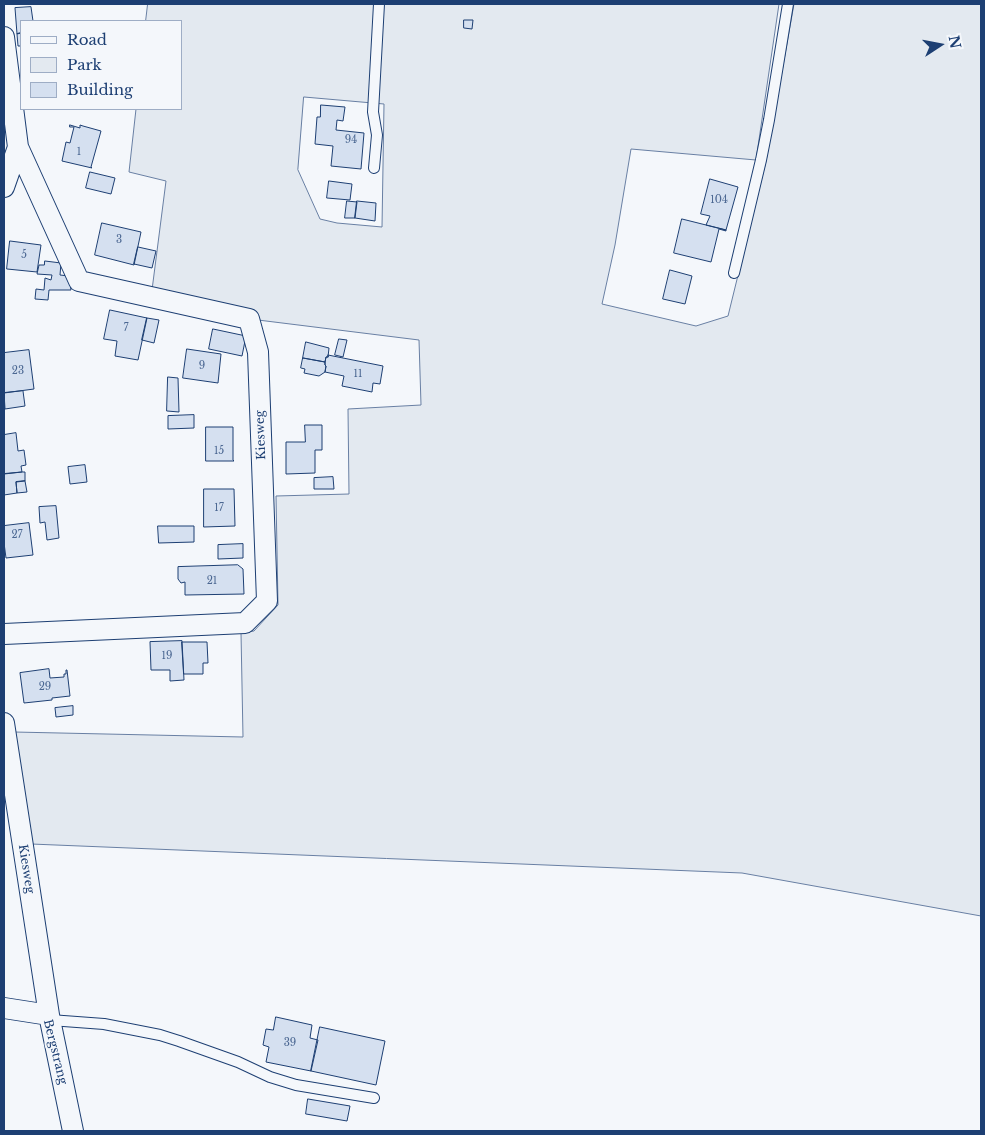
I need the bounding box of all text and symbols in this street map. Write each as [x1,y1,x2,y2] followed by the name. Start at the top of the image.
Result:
[20,20,182,110] legend
[915,20,965,70] north arrow
[67,30,107,49] text: Road
[945,34,965,50] text: N
[67,55,102,74] text: Park
[67,80,133,99] text: Building
[345,134,357,146] house number: 94
[77,146,81,158] house number: 1
[710,194,728,206] house number: 104
[116,234,122,246] house number: 3
[21,249,27,261] house number: 5
[123,322,129,334] house number: 7
[199,360,205,372] house number: 9
[12,365,24,377] house number: 23
[354,368,362,380] house number: 11
[253,410,269,460] street label: Kiesweg
[214,445,224,457] house number: 15
[214,502,224,514] house number: 17
[11,529,23,541] house number: 27
[207,575,217,587] house number: 21
[162,650,172,662] house number: 19
[39,681,51,693] house number: 29
[15,843,37,895] street label: Kiesweg
[40,1018,70,1086] street label: Bergstrang
[284,1037,296,1049] house number: 39

